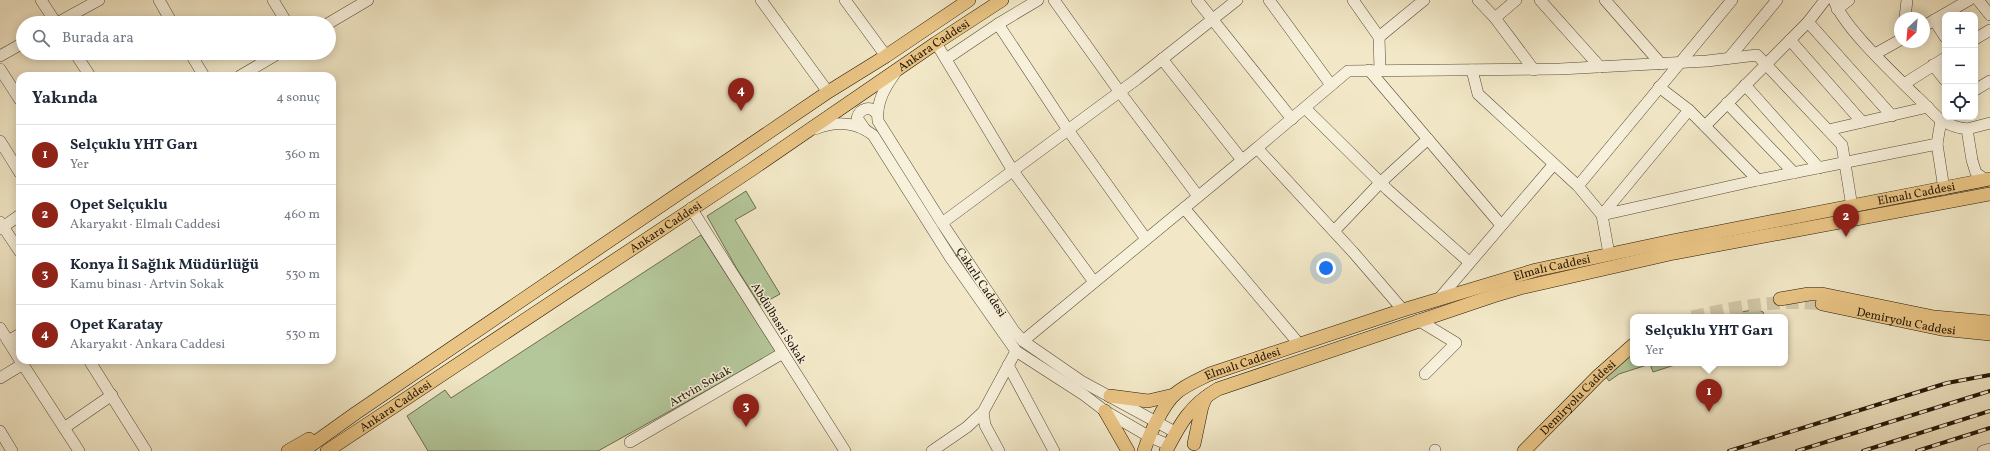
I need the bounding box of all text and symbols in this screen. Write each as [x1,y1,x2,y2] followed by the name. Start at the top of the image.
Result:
[1894,12,1930,48] north arrow
[1942,12,1978,120] map controls
[1942,12,1978,48] button: +
[16,16,336,60] search box
[895,16,974,76] street label: Ankara Caddesi
[30,27,52,49] icon: search
[62,28,134,49] text: Burada ara
[1942,48,1978,84] button: −
[728,78,754,111] pin: 4
[1942,84,1978,120] button: locate
[32,87,98,110] text: Yakında
[276,89,320,107] text: 4 sonuç
[70,135,198,156] text: Selçuklu YHT Garı
[42,146,48,164] text: 1
[285,146,320,164] text: 360 m
[70,156,89,174] text: Yer
[1876,179,1957,210] street label: Elmalı Caddesi
[70,195,168,216] text: Opet Selçuklu
[627,198,705,257] street label: Ankara Caddesi
[1833,204,1859,237] pin: 2
[42,206,48,224] text: 2
[284,206,320,224] text: 460 m
[70,216,220,234] text: Akaryakıt · Elmalı Caddesi
[952,245,1010,321] street label: Çakırlı Caddesi
[1512,252,1592,285] street label: Elmalı Caddesi
[70,255,259,276] text: Konya İl Sağlık Müdürlüğü
[1316,258,1336,278] your location
[42,266,48,284] text: 3
[285,266,320,284] text: 530 m
[70,276,224,294] text: Kamu binası · Artvin Sokak
[747,280,810,368] street label: Abdülbasri Sokak
[1855,304,1957,340] street label: Demiryolu Caddesi
[1630,314,1788,366] popup
[70,315,163,336] text: Opet Karatay
[1645,321,1773,342] text: Selçuklu YHT Garı
[41,326,49,344] text: 4
[285,326,320,344] text: 530 m
[70,336,225,354] text: Akaryakıt · Ankara Caddesi
[1645,342,1664,360] text: Yer
[1202,344,1283,384] street label: Elmalı Caddesi
[1537,356,1620,439] street label: Demiryolu Caddesi
[667,362,735,411] street label: Artvin Sokak
[357,377,435,436] street label: Ankara Caddesi
[1696,379,1722,412] pin: 1
[733,394,759,427] pin: 3

